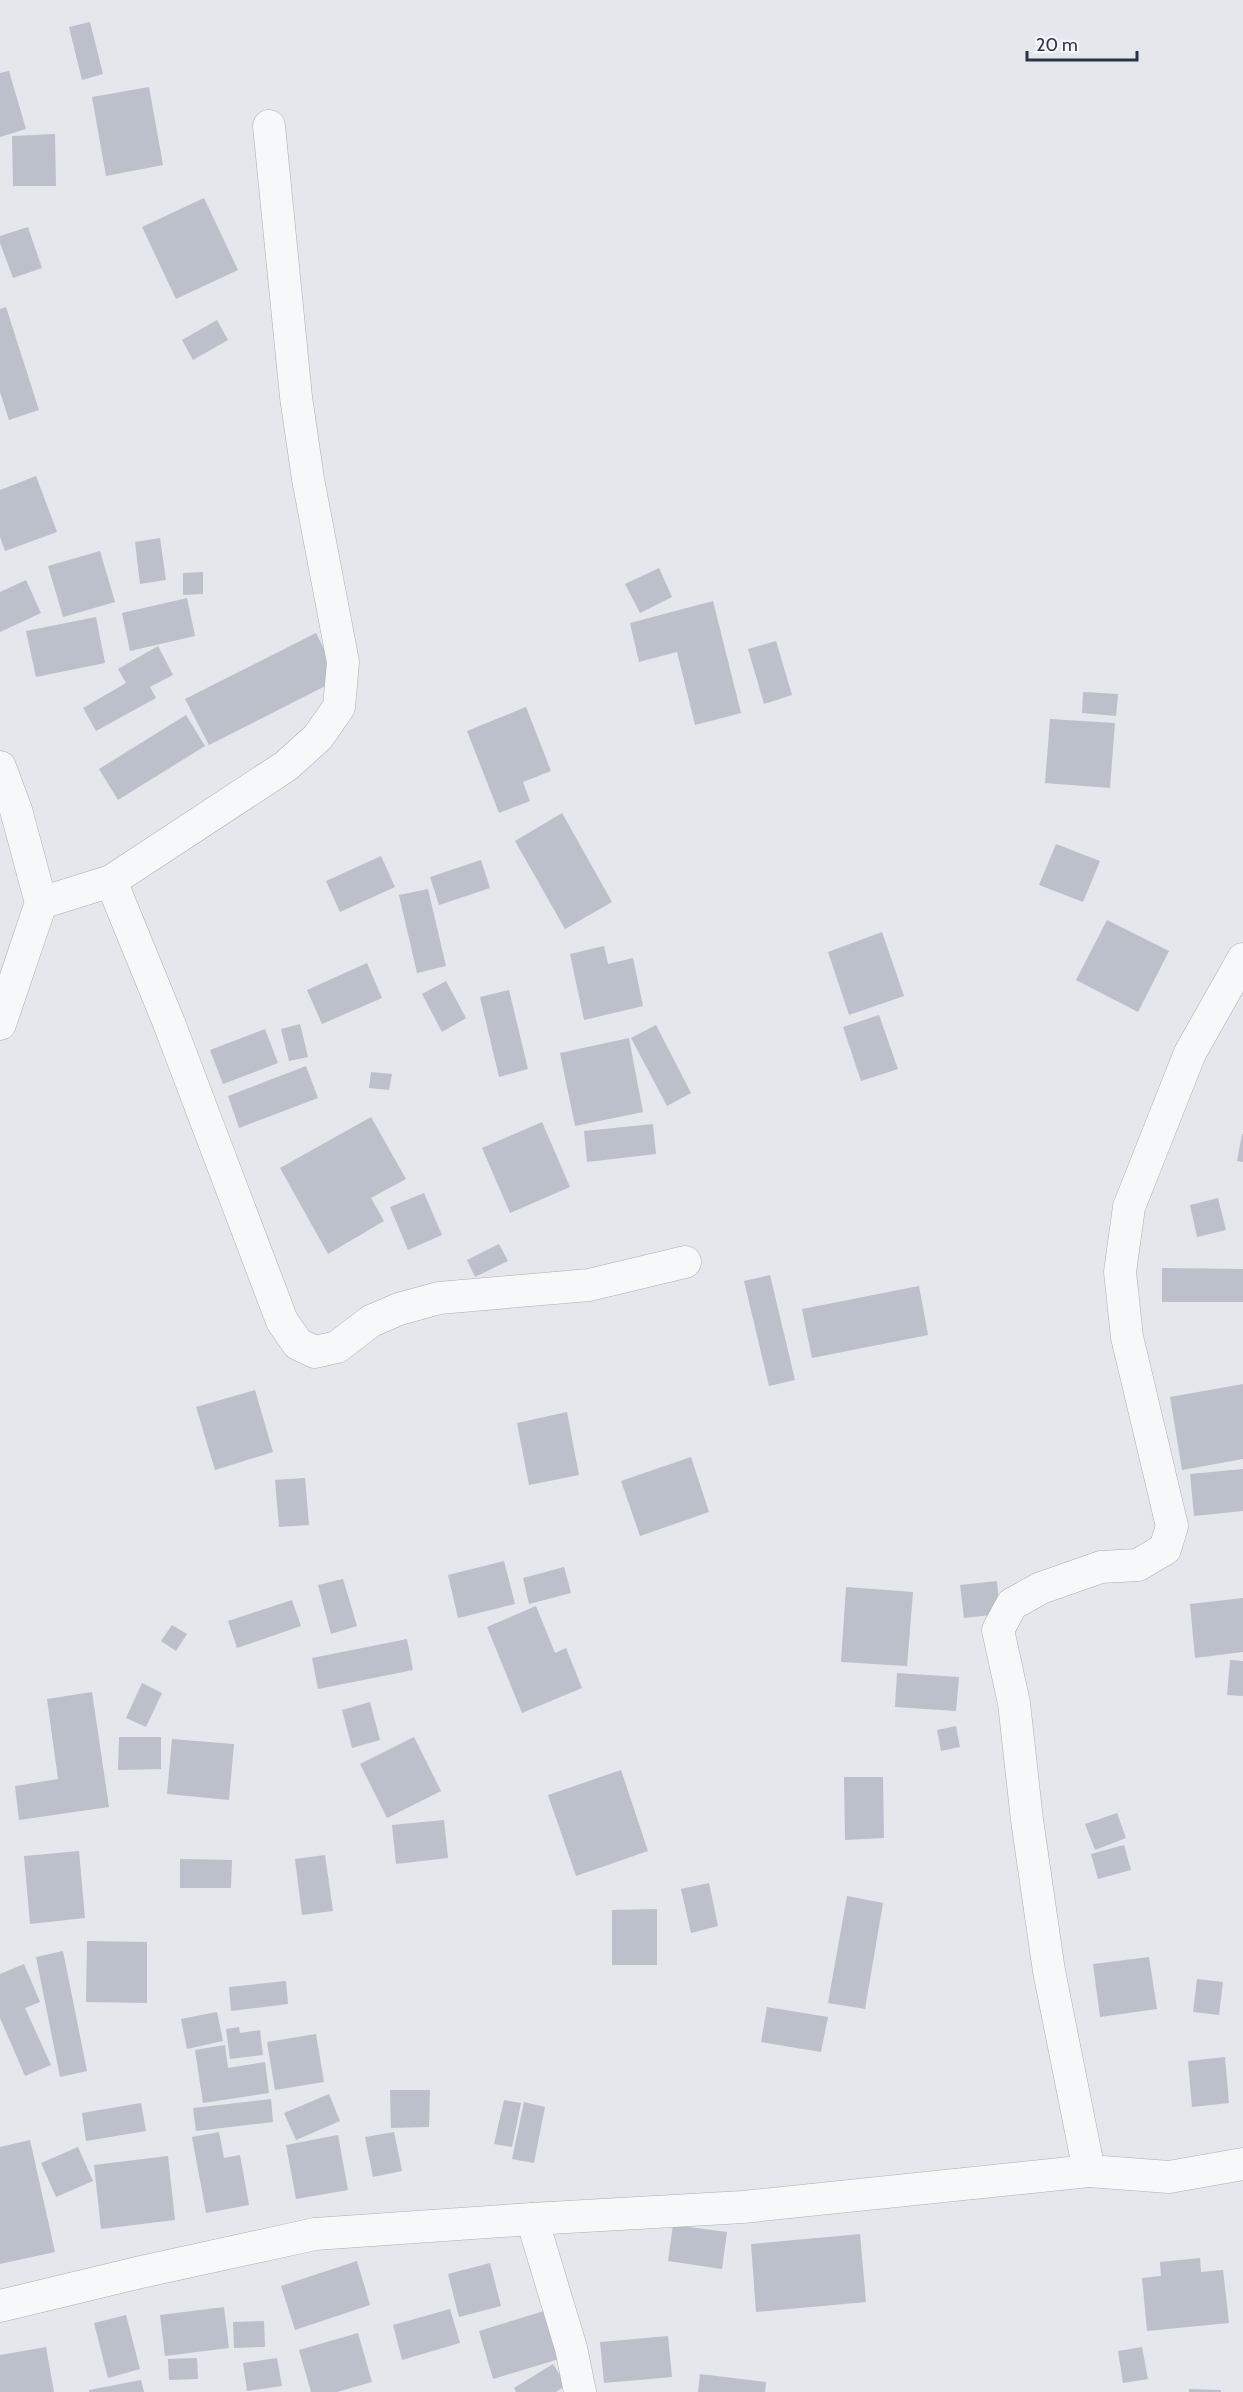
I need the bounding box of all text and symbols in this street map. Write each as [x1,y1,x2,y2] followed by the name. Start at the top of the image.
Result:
[1027,24,1136,62] scale bar
[1036,34,1078,56] text: 20 m

